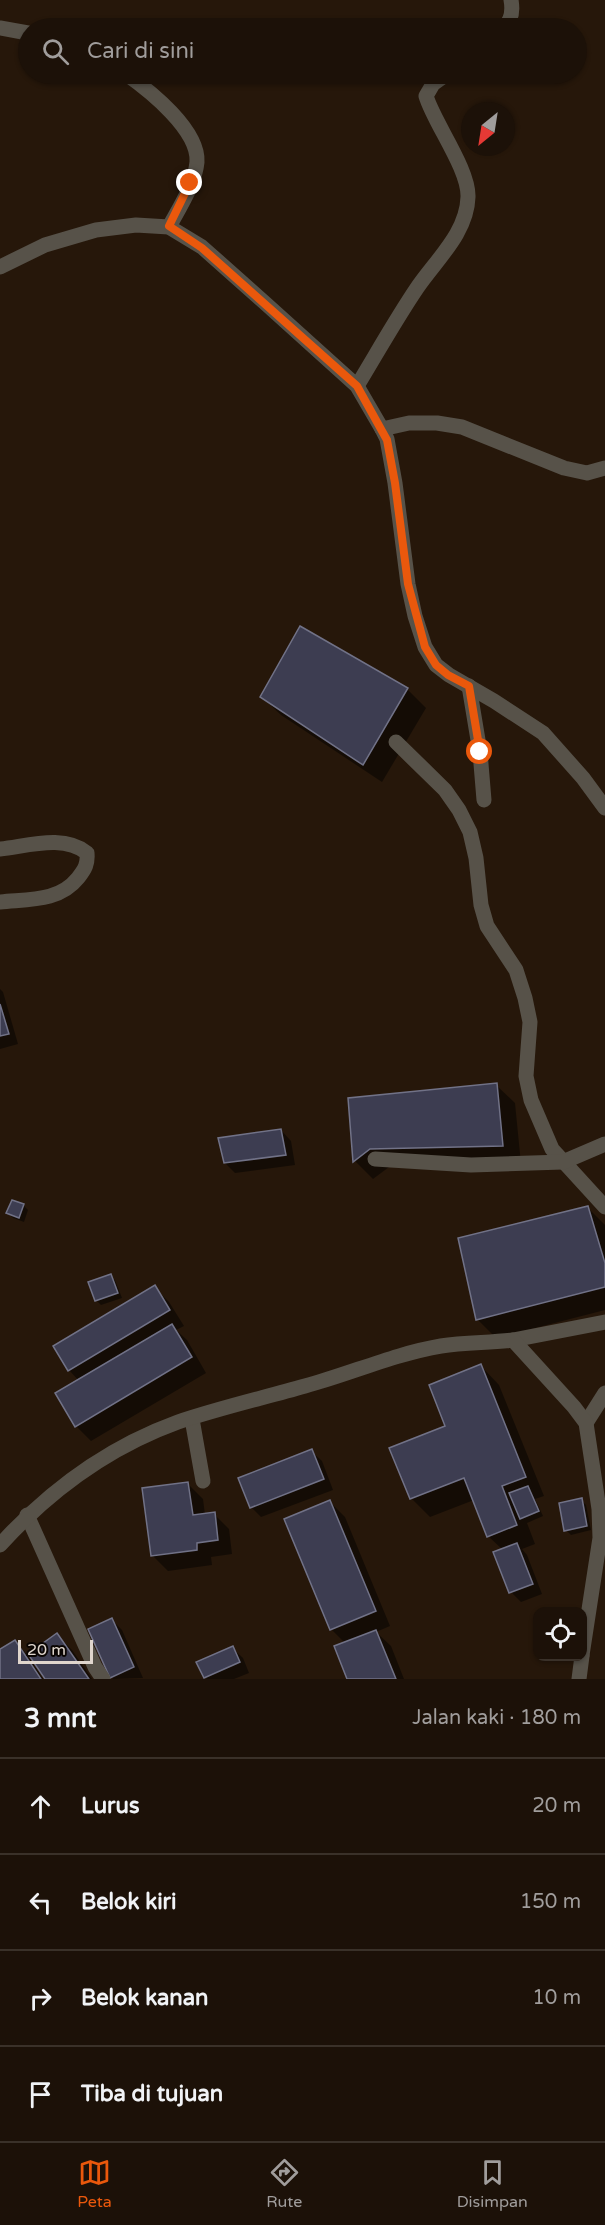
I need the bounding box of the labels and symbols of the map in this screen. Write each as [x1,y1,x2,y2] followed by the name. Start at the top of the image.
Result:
[461,102,515,156] north arrow
[176,169,202,195] route end
[466,738,492,764] route start
[18,1637,93,1664] scale bar

